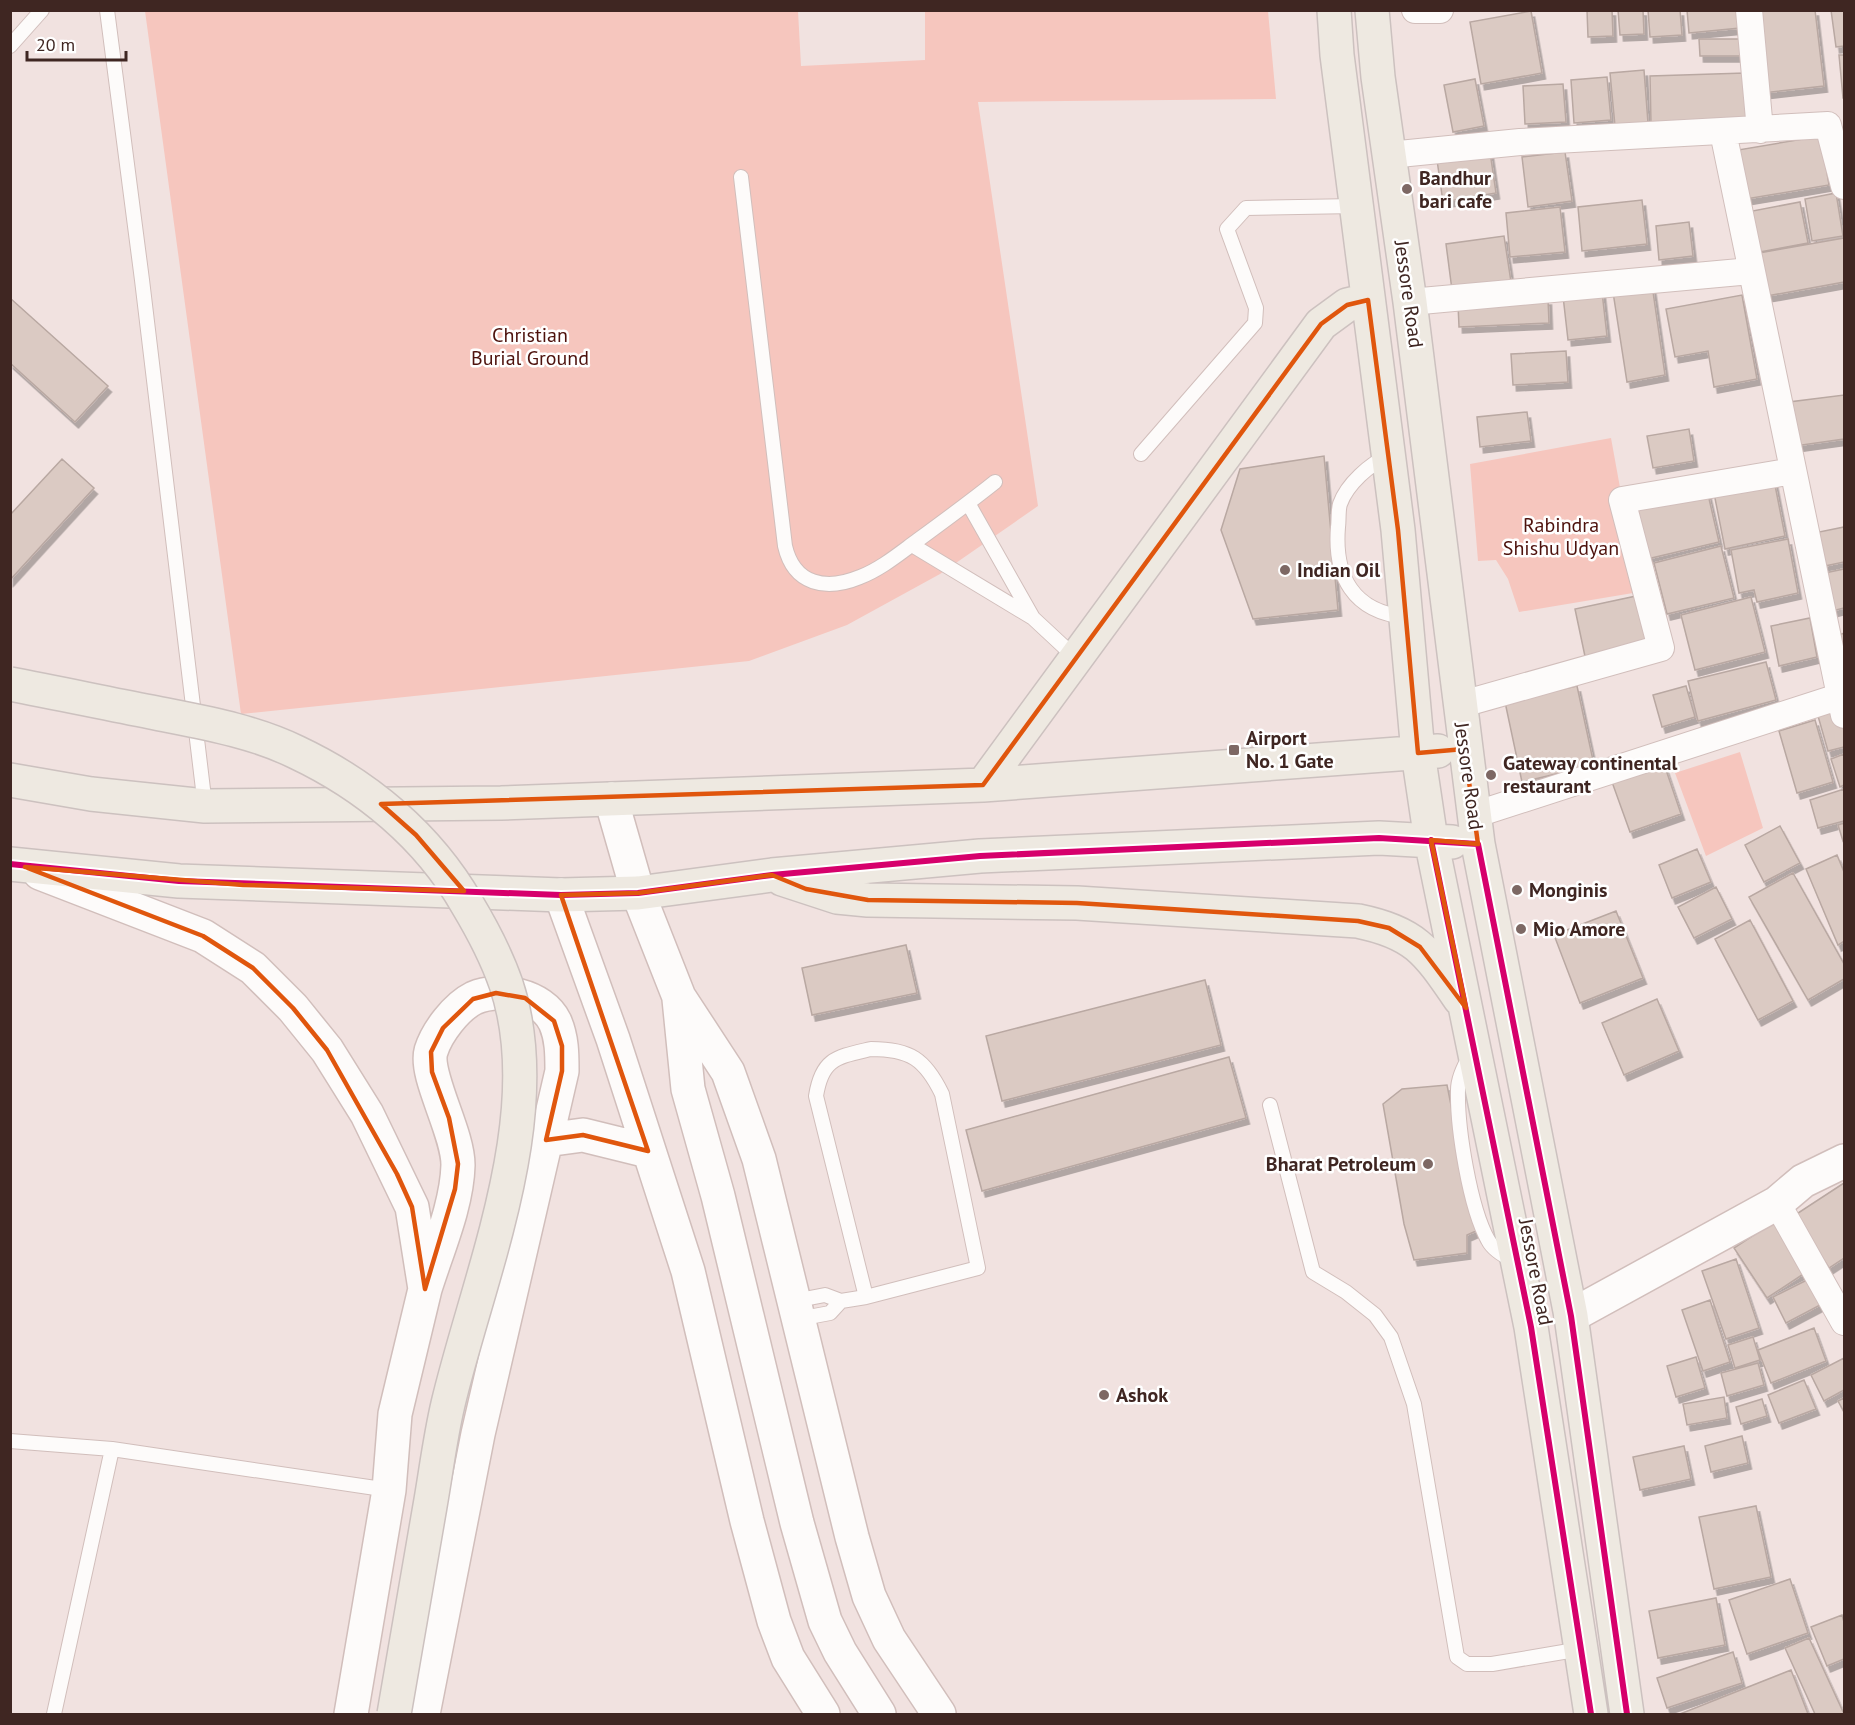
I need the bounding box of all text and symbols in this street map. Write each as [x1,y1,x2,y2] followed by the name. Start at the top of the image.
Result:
[27,24,126,62] scale bar
[36,33,75,56] text: 20 m
[1419,165,1492,214] place label: Bandhur bari cafe
[1400,182,1414,196] marker: Bandhur bari cafe
[1388,238,1429,349] street label: Jessore Road
[471,322,589,371] park label: Christian Burial Ground
[1503,512,1619,561] park label: Rabindra Shishu Udyan
[1297,557,1380,583] place label: Indian Oil
[1278,563,1292,577] marker: Indian Oil
[1448,720,1489,831] street label: Jessore Road
[1246,725,1334,774] place label: Airport No. 1 Gate
[1227,743,1241,757] marker: Airport No. 1 Gate
[1503,750,1677,799] place label: Gateway continental restaurant
[1484,768,1498,782] marker: Gateway continental restaurant
[1529,877,1607,903] place label: Monginis
[1510,883,1524,897] marker: Monginis
[1533,916,1626,942] place label: Mio Amore
[1514,922,1528,936] marker: Mio Amore
[1266,1151,1416,1177] place label: Bharat Petroleum
[1421,1157,1435,1171] marker: Bharat Petroleum
[1513,1215,1559,1328] street label: Jessore Road
[1116,1382,1168,1408] place label: Ashok
[1097,1388,1111,1402] marker: Ashok

